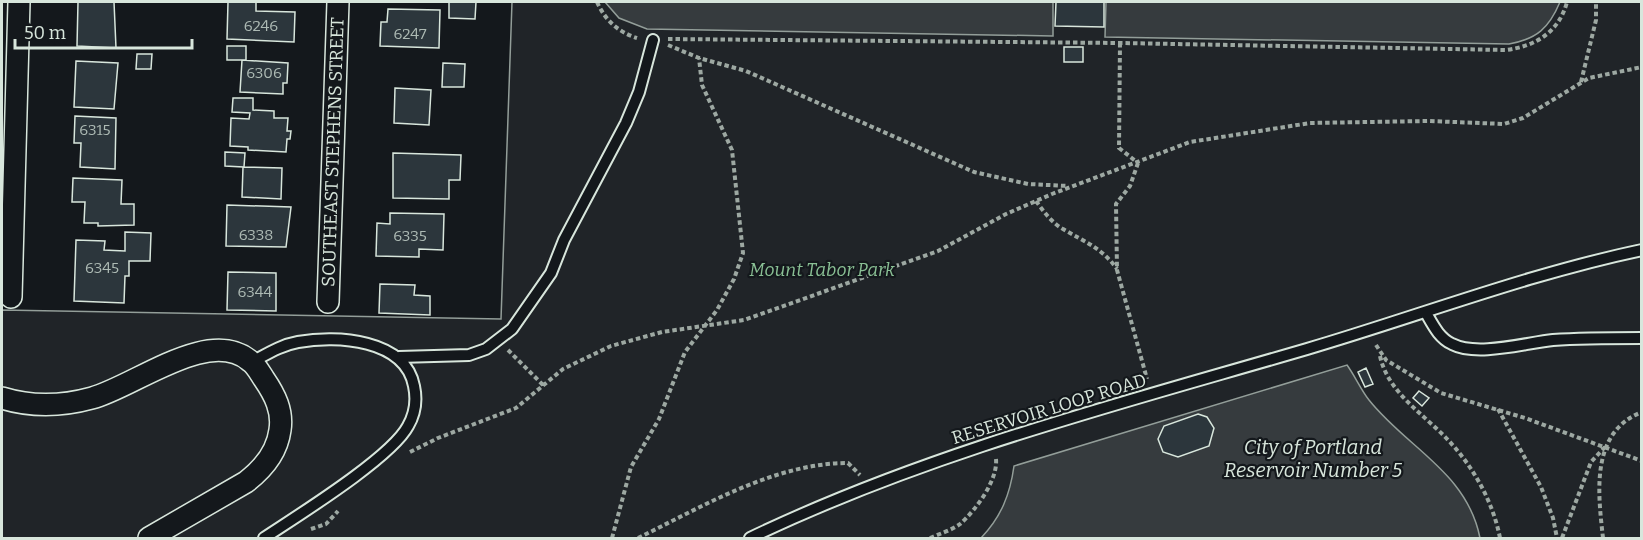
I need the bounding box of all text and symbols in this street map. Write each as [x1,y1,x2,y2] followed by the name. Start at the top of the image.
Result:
[15,12,192,50] scale bar
[317,16,349,287] street label: SOUTHEAST STEPHENS STREET
[244,17,278,35] house number: 6246
[24,22,66,44] text: 50 m
[394,25,427,43] house number: 6247
[246,64,282,82] house number: 6306
[79,121,111,139] house number: 6315
[239,226,273,244] house number: 6338
[393,227,427,245] house number: 6335
[85,259,119,277] house number: 6345
[749,259,895,281] park label: Mount Tabor Park
[238,283,273,301] house number: 6344
[949,369,1149,449] street label: RESERVOIR LOOP ROAD
[1224,435,1403,482] water label: City of Portland Reservoir Number 5

